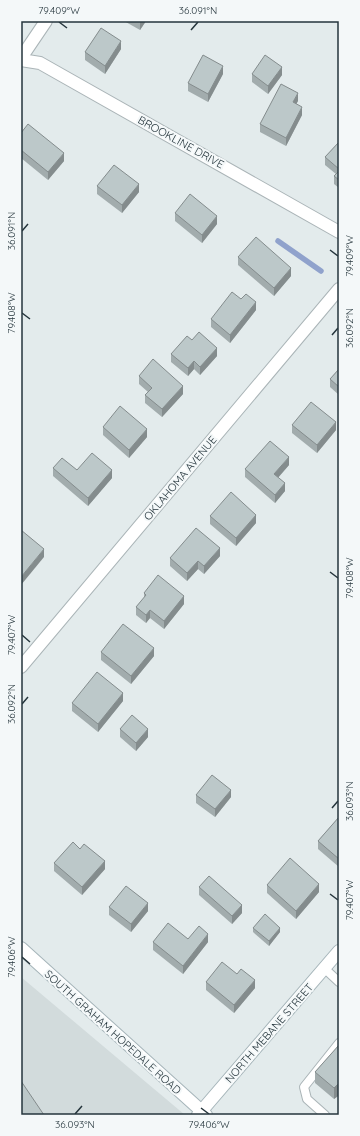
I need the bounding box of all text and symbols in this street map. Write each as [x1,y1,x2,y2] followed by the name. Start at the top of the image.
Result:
[38,4,80,17] text: 79.409°W
[179,4,217,17] text: 36.091°N
[136,113,226,171] street label: BROOKLINE DRIVE
[5,212,18,250] text: 36.091°N
[343,235,356,277] text: 79.409°W
[5,292,18,334] text: 79.408°W
[343,308,356,348] text: 36.092°N
[141,433,219,523] street label: OKLAHOMA AVENUE
[343,557,356,599] text: 79.408°W
[5,614,18,655] text: 79.407°W
[5,684,18,724] text: 36.092°N
[343,781,356,821] text: 36.093°N
[343,879,356,920] text: 79.407°W
[5,936,18,978] text: 79.406°W
[42,967,184,1097] street label: SOUTH GRAHAM HOPEDALE ROAD
[222,980,316,1086] street label: NORTH MEBANE STREET
[55,1118,95,1131] text: 36.093°N
[188,1118,230,1131] text: 79.406°W

